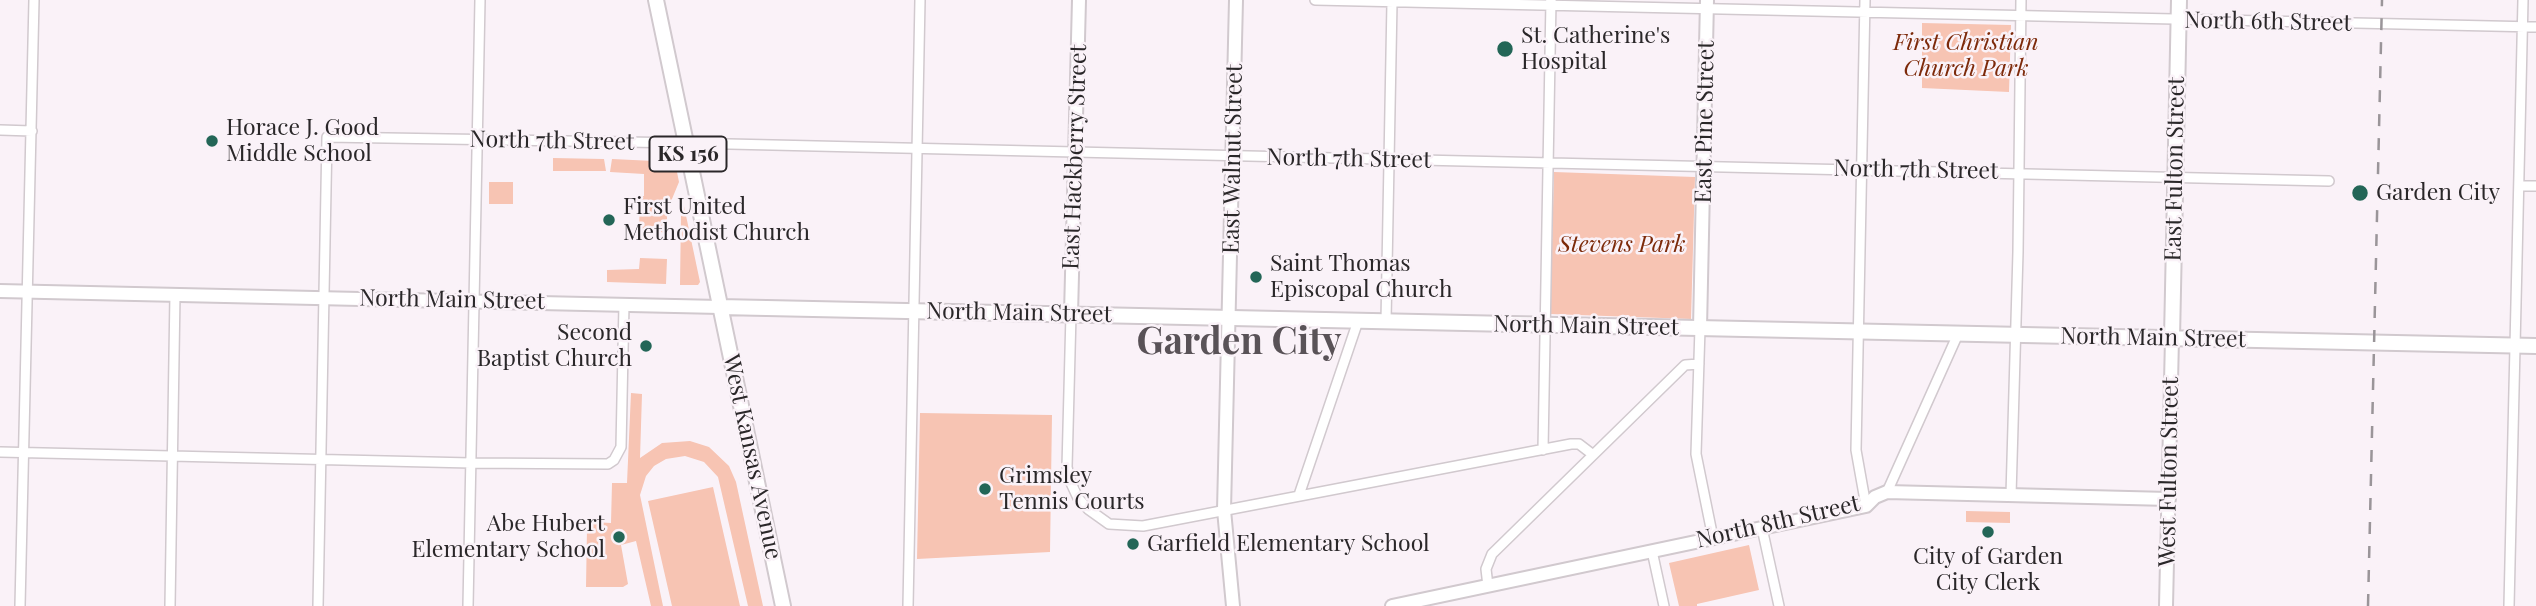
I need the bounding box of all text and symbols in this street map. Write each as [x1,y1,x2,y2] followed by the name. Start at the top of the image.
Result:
[2184,7,2352,37] street label: North 6th Street
[1521,22,1670,76] place label: St. Catherine's Hospital
[1893,29,2039,83] park label: First Christian Church Park
[1495,39,1515,59] marker: St. Catherine's Hospital
[1690,40,1720,204] street label: East Pine Street
[1057,44,1093,270] street label: East Hackberry Street
[1218,64,1248,254] street label: East Walnut Street
[2160,76,2190,262] street label: East Fulton Street
[226,114,379,168] place label: Horace J. Good Middle School
[470,126,634,156] street label: North 7th Street
[204,133,220,149] marker: Horace J. Good Middle School
[650,136,726,172] road number: KS 156
[1267,144,1431,174] street label: North 7th Street
[1834,155,1998,185] street label: North 7th Street
[2376,179,2500,207] place label: Garden City
[2350,183,2370,203] marker: Garden City
[623,193,810,247] place label: First United Methodist Church
[601,212,617,228] marker: First United Methodist Church
[1558,231,1686,259] park label: Stevens Park
[1270,250,1452,304] place label: Saint Thomas Episcopal Church
[1248,269,1264,285] marker: Saint Thomas Episcopal Church
[359,285,545,315] street label: North Main Street
[926,298,1112,328] street label: North Main Street
[1493,311,1679,341] street label: North Main Street
[477,319,632,373] place label: Second Baptist Church
[1137,320,1341,364] district label: Garden City
[2060,323,2246,353] street label: North Main Street
[638,338,654,354] marker: Second Baptist Church
[717,352,787,562] street label: West Kansas Avenue
[2154,377,2184,567] street label: West Fulton Street
[999,462,1145,516] place label: Grimsley Tennis Courts
[977,481,993,497] marker: Grimsley Tennis Courts
[1693,490,1863,554] street label: North 8th Street
[411,510,605,564] place label: Abe Hubert Elementary School
[1980,524,1996,540] marker: City of Garden City Clerk
[611,529,627,545] marker: Abe Hubert Elementary School
[1147,530,1430,558] place label: Garfield Elementary School
[1125,536,1141,552] marker: Garfield Elementary School
[1913,543,2063,597] place label: City of Garden City Clerk

